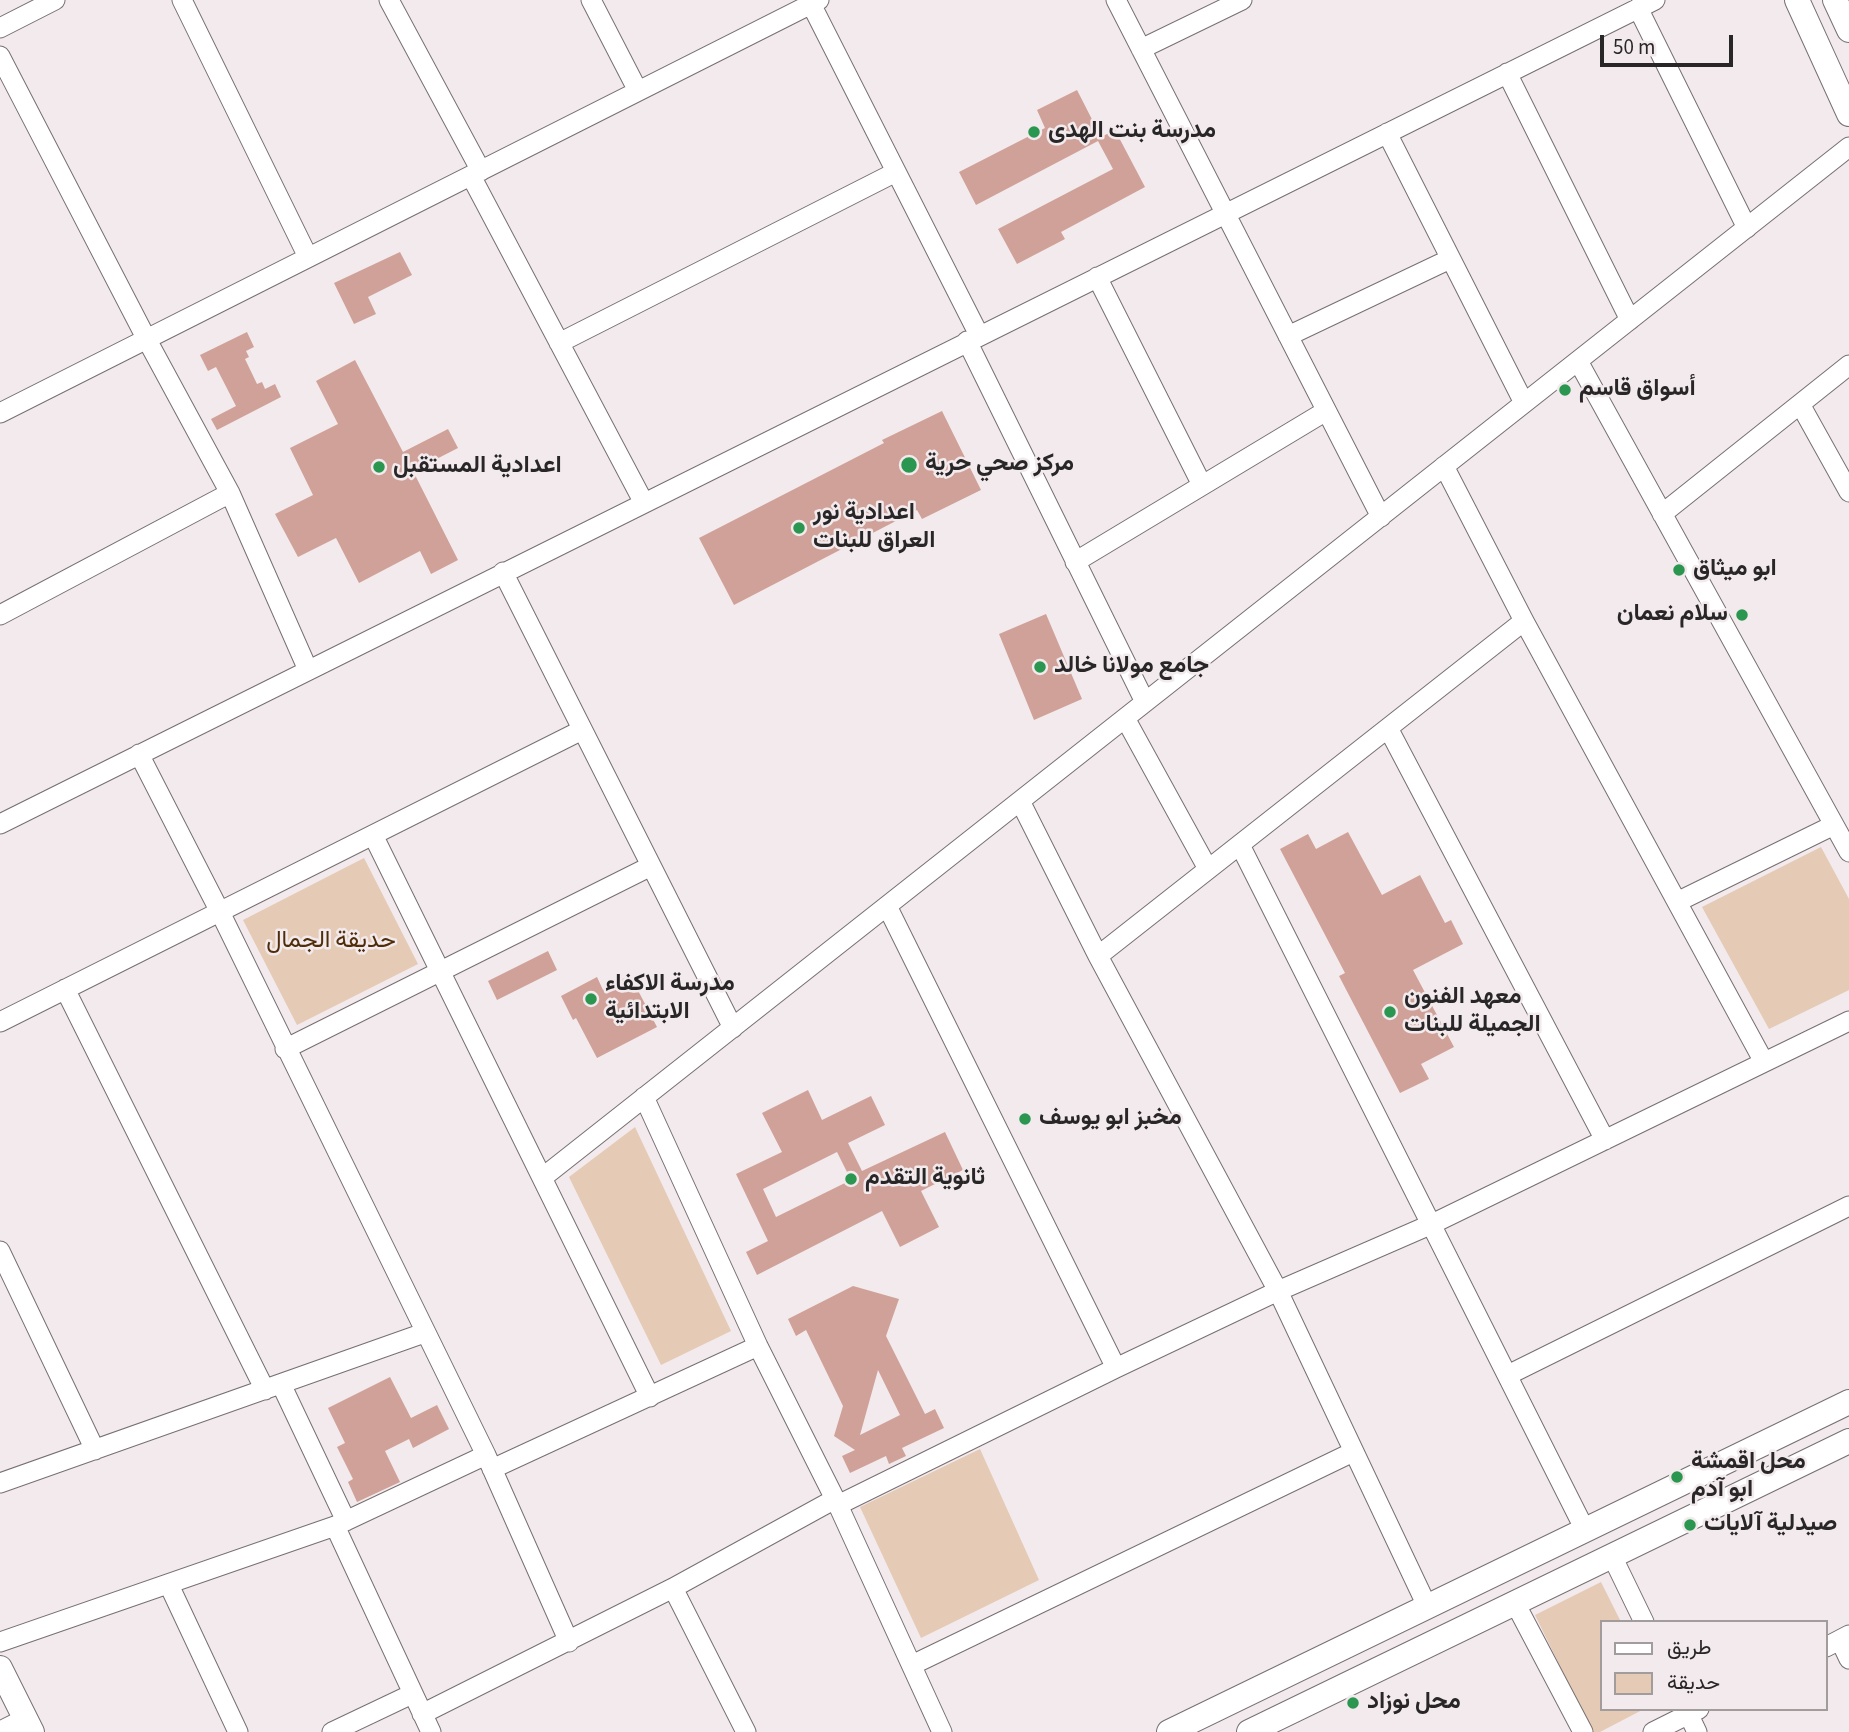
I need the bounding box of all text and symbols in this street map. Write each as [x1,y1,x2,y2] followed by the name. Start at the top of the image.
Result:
[1604,21,1737,65] scale bar
[1613,32,1655,62] text: 50 m
[1048,118,1216,146] place label: مدرسة بنت الهدی
[1026,124,1042,140] marker: مدرسة بنت الهدی
[1579,376,1696,404] place label: أسواق قاسم
[1557,382,1573,398] marker: أسواق قاسم
[925,451,1074,479] place label: مركز صحي حرية
[393,453,562,481] place label: اعدادية المستقبل
[899,455,919,475] marker: مركز صحي حرية
[371,459,387,475] marker: اعدادية المستقبل
[813,500,935,556] place label: اعدادية نور العراق للبنات
[791,520,807,536] marker: اعدادية نور العراق للبنات
[1693,556,1777,584] place label: ابو ميثاق
[1671,562,1687,578] marker: ابو ميثاق
[1617,601,1728,629] place label: سلام نعمان
[1734,607,1750,623] marker: سلام نعمان
[1054,653,1209,681] place label: جامع مولانا خالد
[1032,659,1048,675] marker: جامع مولانا خالد
[266,928,396,956] park label: حديقة الجمال
[605,971,735,1027] place label: مدرسة الاكفاء الابتدائية
[1404,984,1541,1040] place label: معهد الفنون الجميلة للبنات
[583,991,599,1007] marker: مدرسة الاكفاء الابتدائية
[1382,1004,1398,1020] marker: معهد الفنون الجميلة للبنات
[1039,1105,1182,1133] place label: مخبز ابو يوسف
[1017,1111,1033,1127] marker: مخبز ابو يوسف
[865,1165,985,1193] place label: ثانوية التقدم
[843,1171,859,1187] marker: ثانوية التقدم
[1691,1449,1806,1505] place label: محل اقمشة ابو آدم
[1669,1469,1685,1485] marker: محل اقمشة ابو آدم
[1704,1511,1837,1539] place label: صيدلية آلايات
[1682,1517,1698,1533] marker: صيدلية آلايات
[1601,1620,1828,1711] legend
[1667,1632,1712,1662] text: طريق
[1667,1667,1720,1697] text: حديقة
[1367,1689,1461,1717] place label: محل نوزاد
[1345,1695,1361,1711] marker: محل نوزاد

